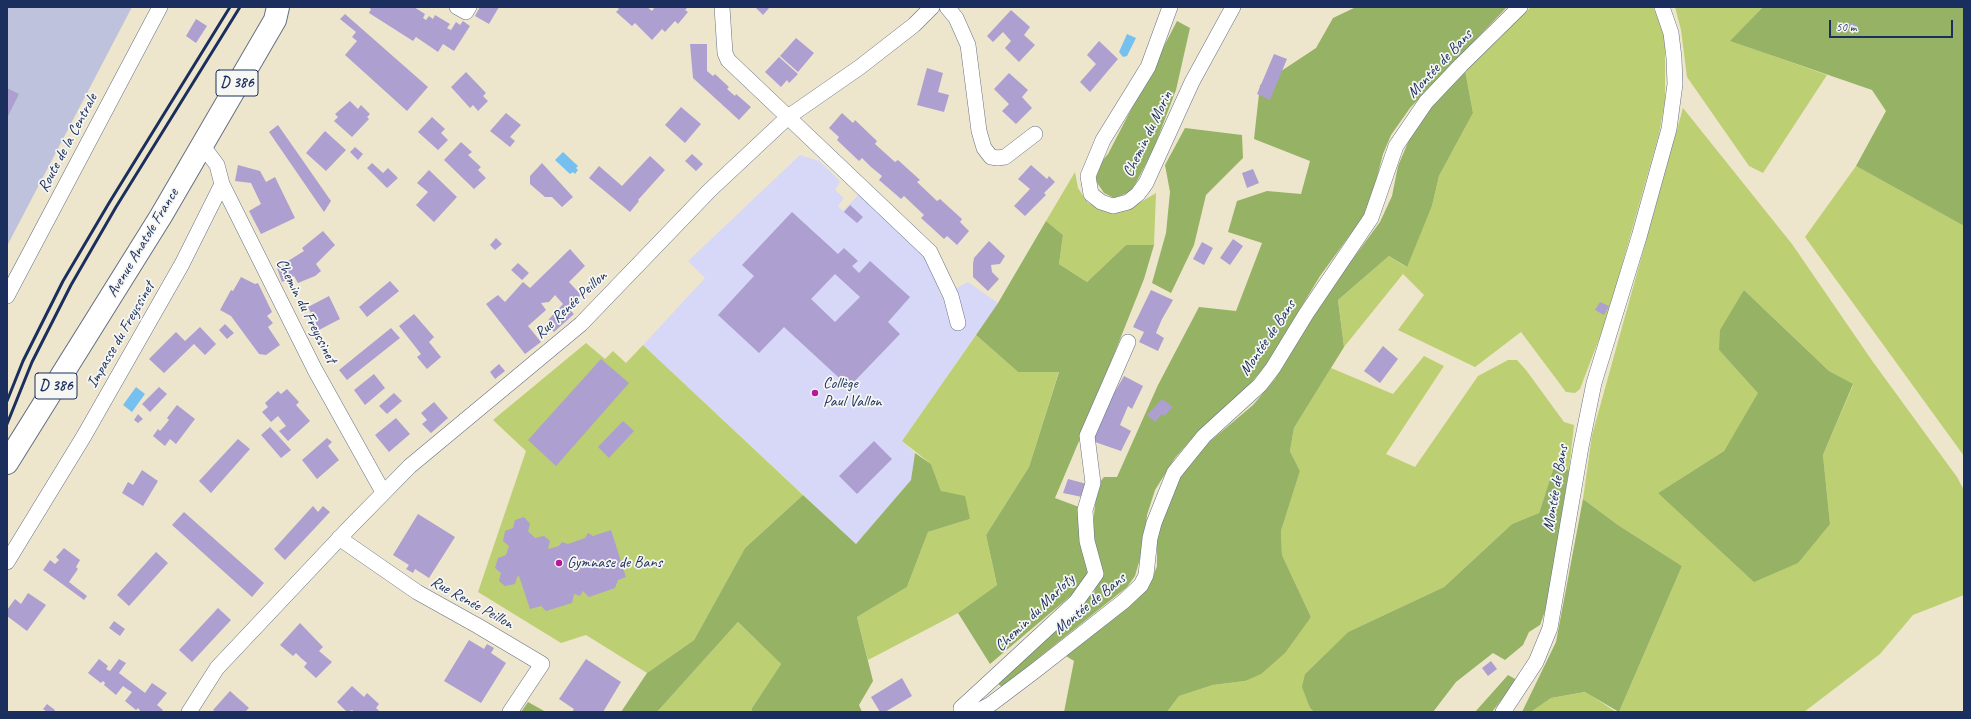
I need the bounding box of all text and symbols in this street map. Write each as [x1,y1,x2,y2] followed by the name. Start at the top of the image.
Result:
[1831,12,1955,38] scale bar
[1836,19,1856,35] text: 50 m
[1403,26,1477,102] street label: Montée de Bans
[216,70,258,96] road number: D 386
[1119,88,1177,180] street label: Chemin du Morin
[34,91,102,195] street label: Route de la Centrale
[103,185,183,301] street label: Avenue Anatole France
[271,255,341,367] street label: Chemin du Freyssinet
[531,267,611,343] street label: Rue Renée Peillon
[83,278,159,392] street label: Impasse du Freyssinet
[1236,296,1300,380] street label: Montée de Bans
[35,373,77,399] road number: D 386
[823,374,882,412] place label: Collège Paul Vallon
[810,388,820,398] marker: Collège Paul Vallon
[1539,443,1573,533] street label: Montée de Bans
[567,553,662,573] place label: Gymnase de Bans
[554,558,564,568] marker: Gymnase de Bans
[1050,569,1130,639] street label: Montée de Bans
[991,570,1079,656] street label: Chemin du Marloty
[427,572,517,634] street label: Rue Renée Peillon

